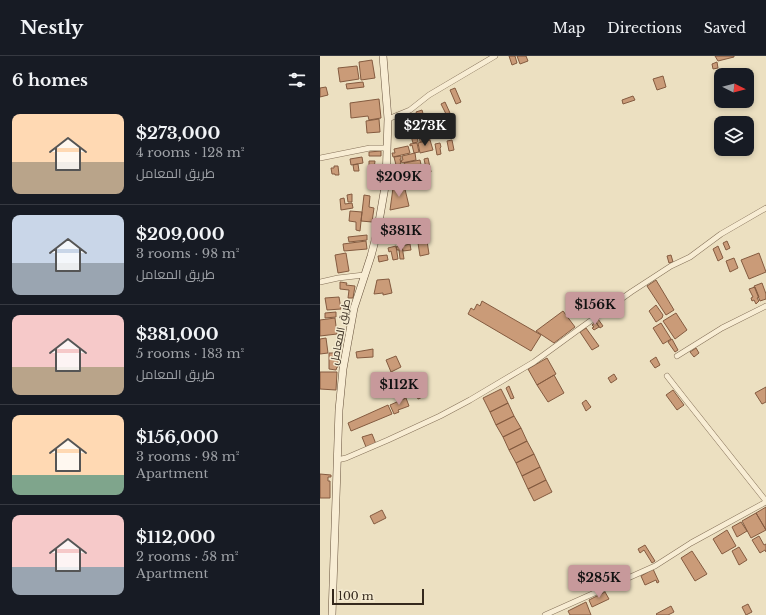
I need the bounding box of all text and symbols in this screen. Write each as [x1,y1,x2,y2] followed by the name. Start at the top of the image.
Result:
[20,16,83,39] text: Nestly
[553,19,585,37] text: Map
[607,19,682,37] text: Directions
[704,19,746,37] text: Saved
[714,68,754,108] north arrow
[714,68,754,156] map controls
[286,69,308,91] icon: filters
[12,70,88,91] text: 6 homes
[397,113,453,147] pin: $273K
[714,116,754,156] button: layers
[404,117,446,134] text: $273K
[136,123,220,144] text: $273,000
[44,130,92,178] icon: home
[136,144,245,161] text: 4 rooms · 128 m²
[371,164,427,198] pin: $209K
[136,165,215,182] text: طريق المعامل
[376,168,422,185] text: $209K
[373,218,429,252] pin: $381K
[380,222,422,239] text: $381K
[136,224,225,245] text: $209,000
[44,231,92,279] icon: home
[136,245,239,262] text: 3 rooms · 98 m²
[136,266,215,283] text: طريق المعامل
[567,292,623,326] pin: $156K
[574,296,616,313] text: $156K
[327,298,353,366] street label: طريق المعامل
[136,324,219,345] text: $381,000
[44,331,92,379] icon: home
[136,345,244,362] text: 5 rooms · 183 m²
[136,366,215,383] text: طريق المعامل
[371,372,427,406] pin: $112K
[380,376,418,393] text: $112K
[136,427,219,448] text: $156,000
[44,431,92,479] icon: home
[136,448,239,465] text: 3 rooms · 98 m²
[136,465,208,482] text: Apartment
[136,527,215,548] text: $112,000
[44,531,92,579] icon: home
[136,548,238,565] text: 2 rooms · 58 m²
[136,565,208,582] text: Apartment
[571,565,627,599] pin: $285K
[577,569,621,586] text: $285K
[332,587,424,606] scale bar
[338,589,374,603] text: 100 m

